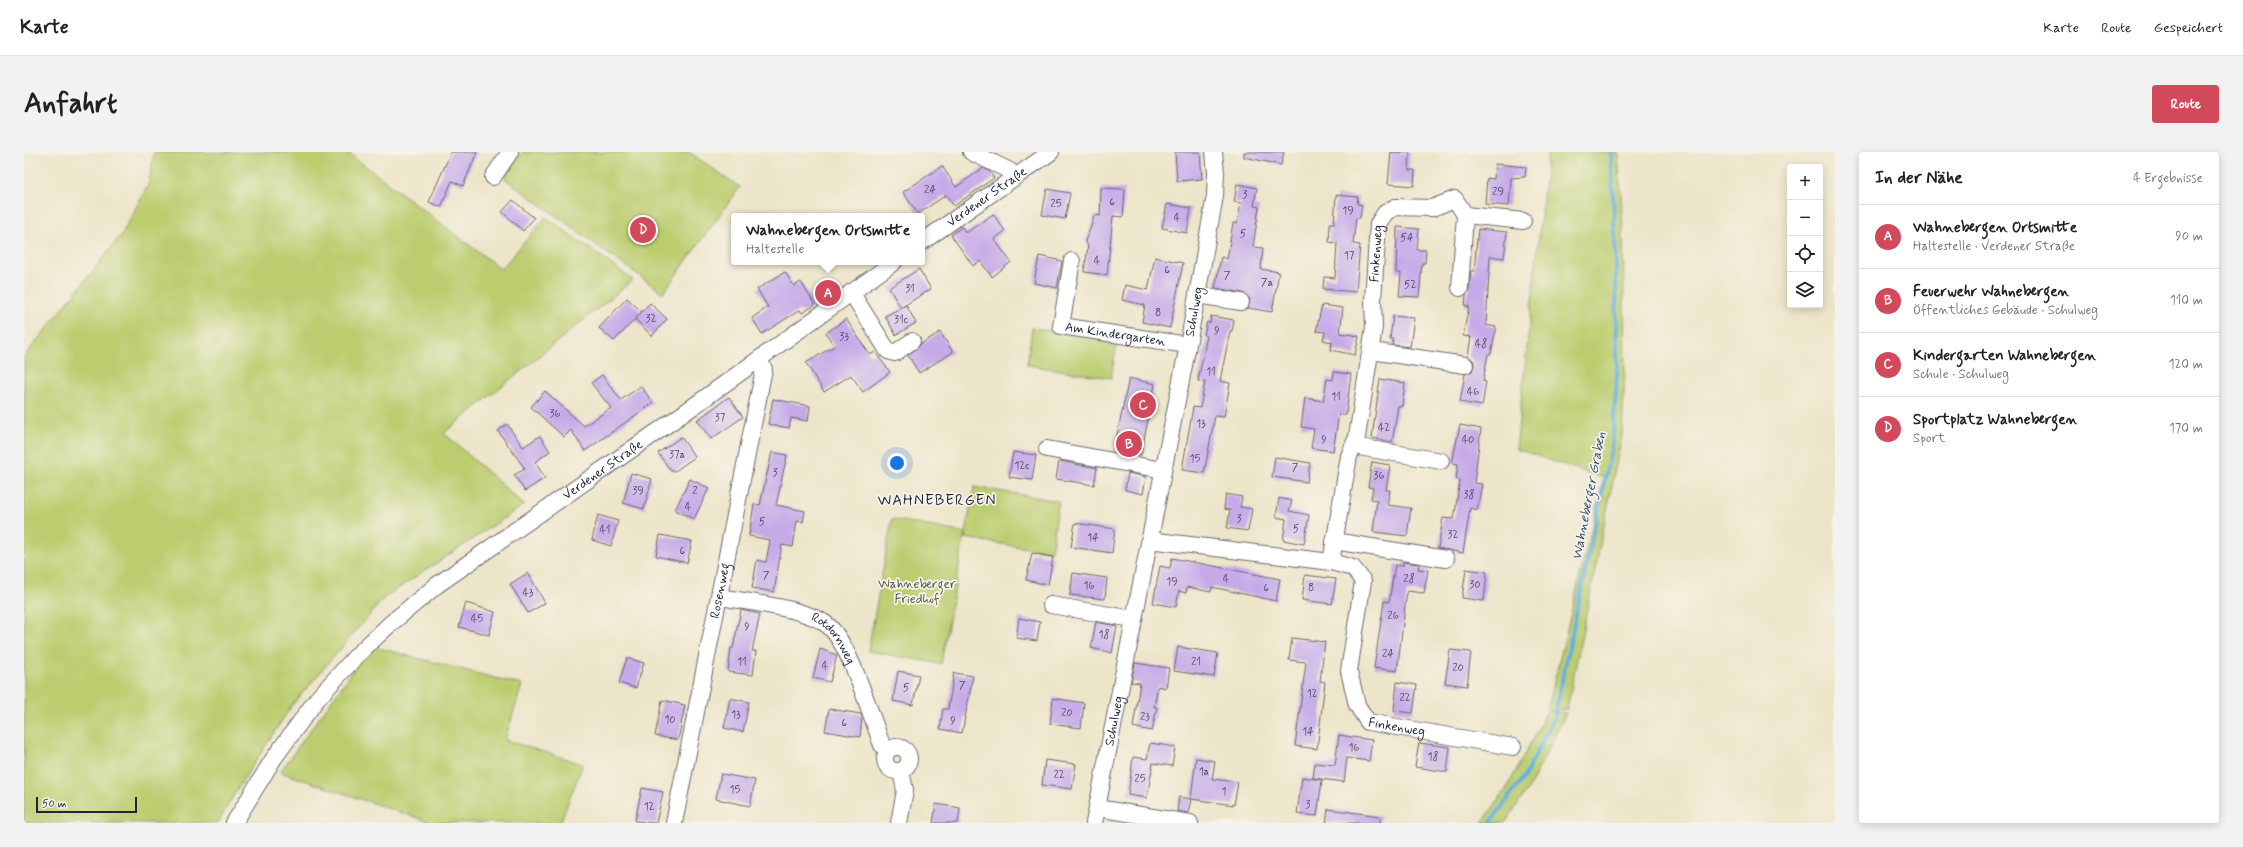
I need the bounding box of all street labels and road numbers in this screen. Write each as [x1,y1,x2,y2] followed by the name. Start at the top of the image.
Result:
[943,163,1030,231] street label: Verdener Straße
[1366,224,1387,283] street label: Finkenweg
[1181,285,1208,338] street label: Schulweg
[1064,318,1167,350] street label: Am Kindergarten
[559,436,646,503] street label: Verdener Straße
[706,561,736,620] street label: Rosenweg
[809,609,860,667] street label: Rotdornweg
[1101,694,1128,747] street label: Schulweg
[1367,714,1427,741] street label: Finkenweg

